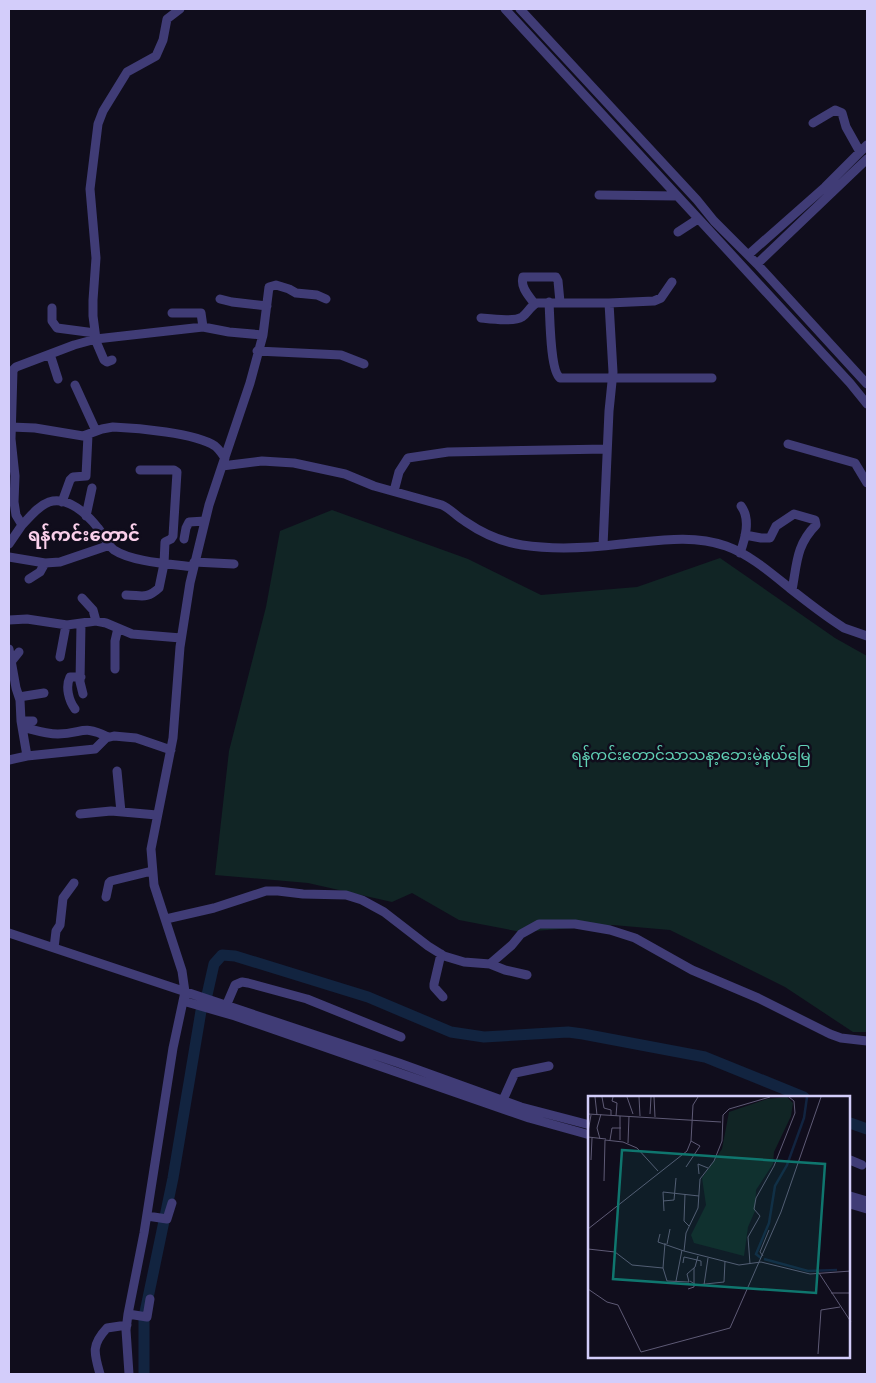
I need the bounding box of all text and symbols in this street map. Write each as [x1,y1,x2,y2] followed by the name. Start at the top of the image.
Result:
[28,523,140,549] district label: ရန်ကင်းတောင်
[571,745,811,767] park label: ရန်ကင်းတောင်သာသနာ့ဘေးမဲ့နယ်မြေ
[588,1096,851,1358] inset map

